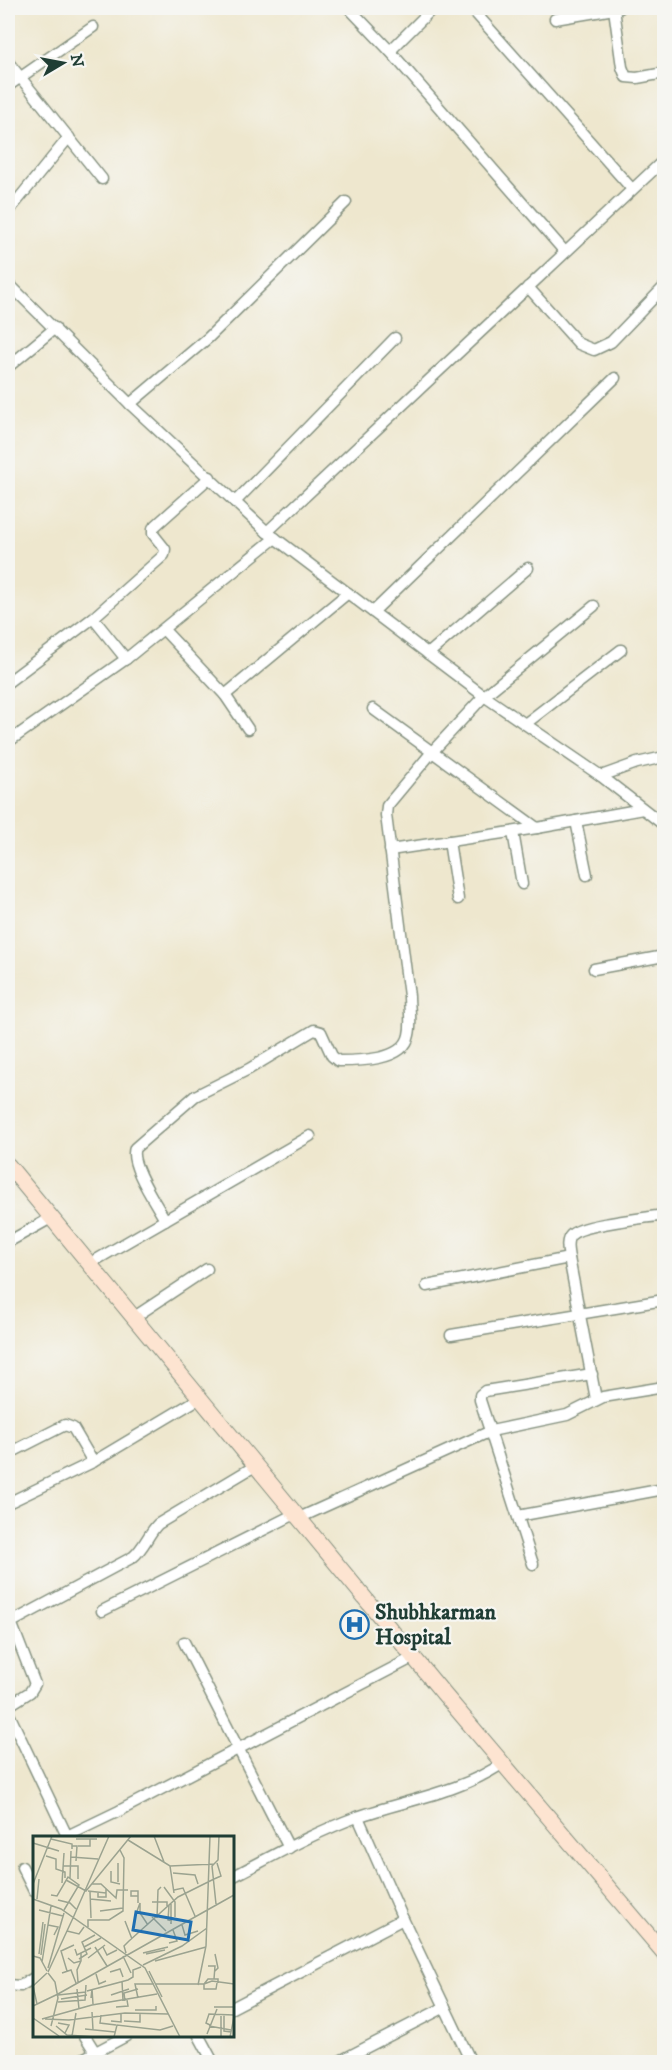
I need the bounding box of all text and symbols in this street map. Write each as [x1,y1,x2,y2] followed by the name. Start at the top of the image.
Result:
[33,33,93,93] north arrow
[66,52,88,69] text: N
[375,1599,497,1651] place label: Shubhkarman Hospital
[338,1609,370,1641] hospital icon: Shubhkarman Hospital
[33,1836,234,2037] inset map

